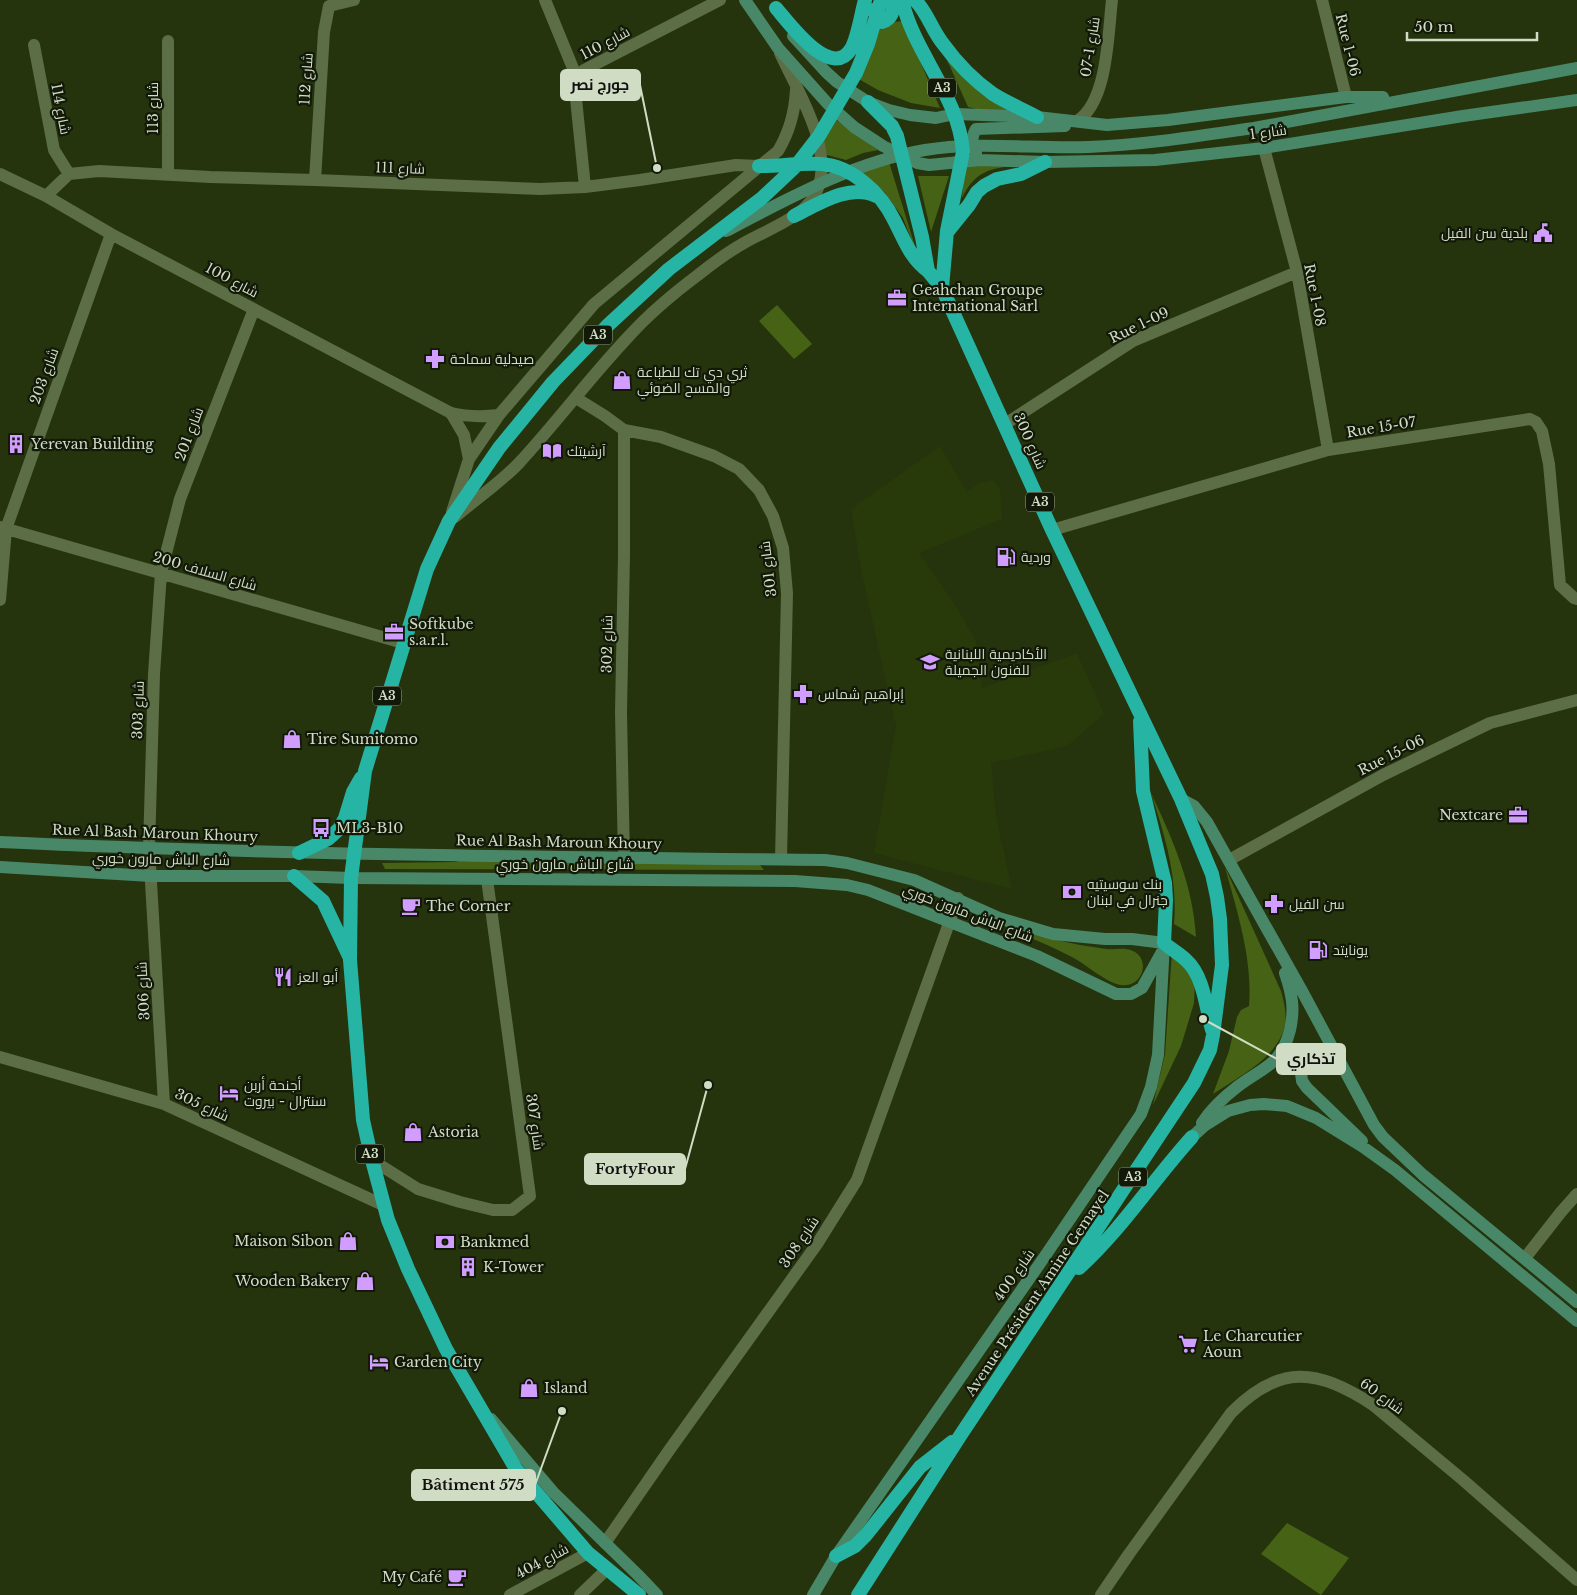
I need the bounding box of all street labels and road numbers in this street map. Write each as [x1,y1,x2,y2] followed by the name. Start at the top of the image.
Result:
[1332,12,1364,78] street label: Rue 1-06
[1076,16,1104,78] street label: شارع 1-07
[577,22,633,64] street label: شارع 110
[295,52,317,106] street label: شارع 112
[928,78,956,98] road number: A3
[47,82,75,136] street label: شارع 114
[144,82,162,134] street label: شارع 113
[1248,120,1288,144] street label: شارع 1
[375,158,425,178] street label: شارع 111
[202,259,262,301] street label: شارع 100
[1300,262,1330,328] street label: Rue 1-08
[1106,303,1172,347] street label: Rue 1-09
[584,326,612,344] road number: A3
[26,345,62,407] street label: شارع 203
[171,405,207,463] street label: شارع 201
[1010,410,1050,472] street label: شارع 300
[1345,412,1418,441] street label: Rue 15-07
[1026,492,1054,512] road number: A3
[756,540,780,598] street label: شارع 301
[151,548,259,594] street label: 200 شارع السلاف
[597,615,617,673] street label: شارع 302
[128,681,148,739] street label: شارع 303
[373,686,401,706] road number: A3
[1355,731,1427,779] street label: Rue 15-06
[52,820,258,846] street label: Rue Al Bash Maroun Khoury
[456,831,662,853] street label: Rue Al Bash Maroun Khoury
[92,849,230,872] street label: شارع الباش مارون خوري
[496,855,634,876] street label: شارع الباش مارون خوري
[899,880,1036,949] street label: شارع الباش مارون خوري
[132,961,154,1021] street label: شارع 306
[172,1085,232,1125] street label: شارع 305
[522,1093,548,1151] street label: شارع 307
[356,1144,384,1164] road number: A3
[1119,1168,1147,1186] road number: A3
[961,1186,1113,1400] street label: Avenue Président Amine Gemayel
[775,1213,823,1271] street label: شارع 308
[990,1246,1038,1304] street label: شارع 400
[1356,1374,1408,1418] street label: شارع 60
[512,1540,572,1582] street label: شارع 404

